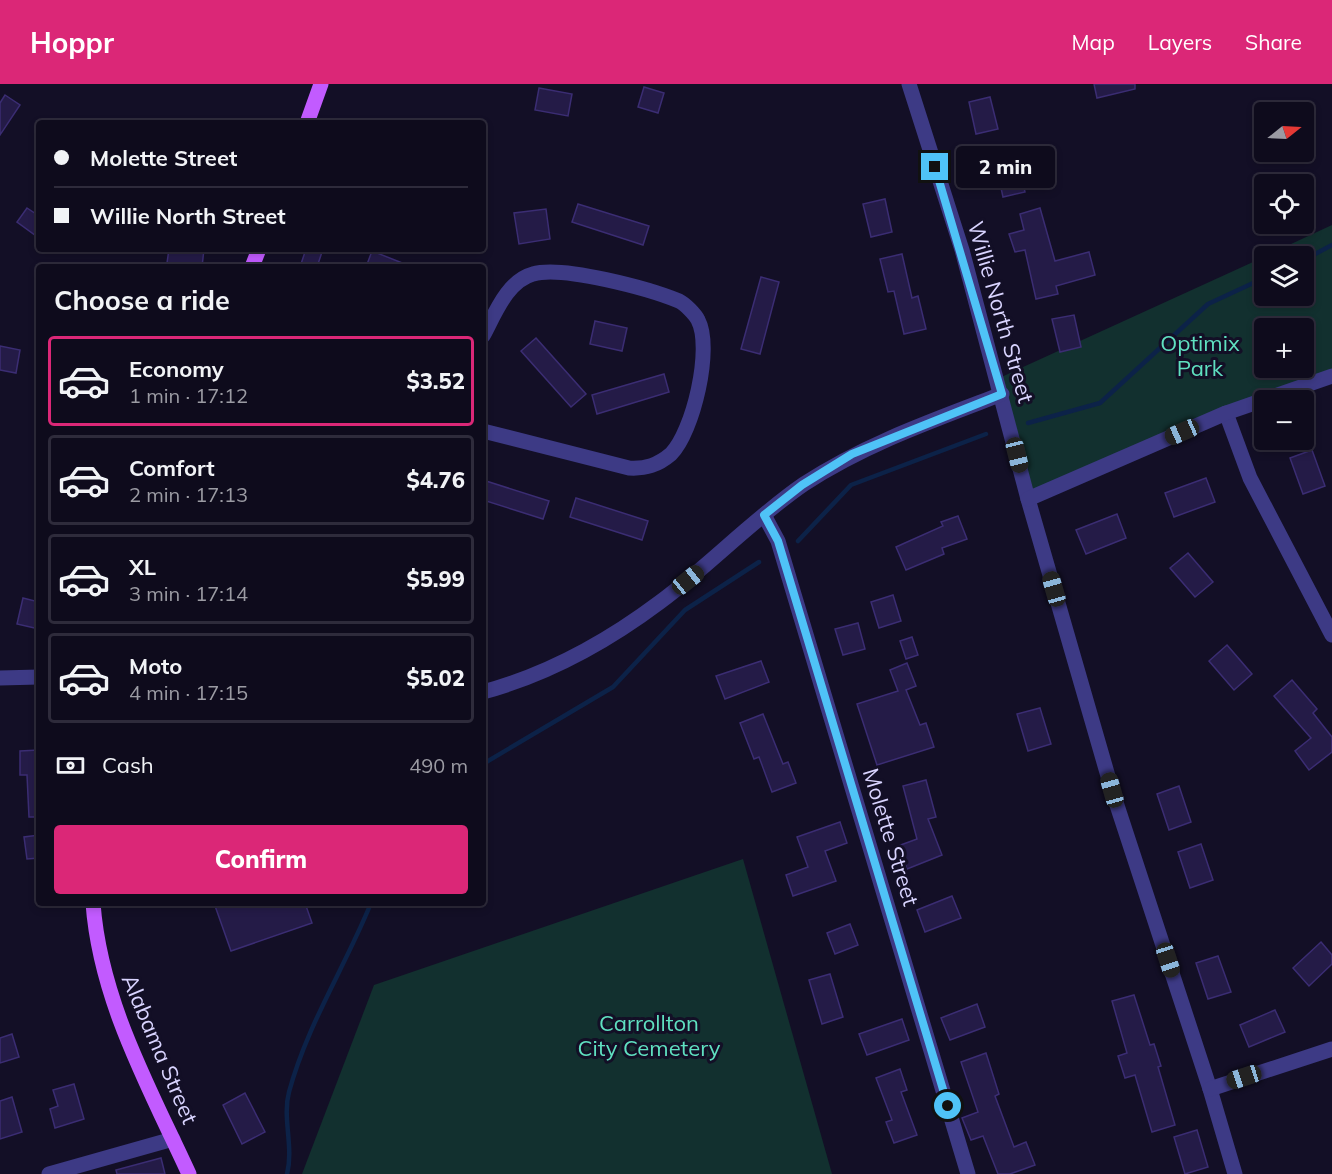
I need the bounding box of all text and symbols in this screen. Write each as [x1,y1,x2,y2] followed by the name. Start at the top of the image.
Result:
[30,25,114,60] text: Hoppr
[1072,29,1115,55] text: Map
[1148,29,1212,55] text: Layers
[1245,29,1302,55] text: Share
[1254,102,1314,162] north arrow
[1254,102,1314,450] map controls
[90,144,237,172] text: Molette Street
[956,146,1055,188] callout: 2 min
[921,153,948,180] route end
[979,154,1032,179] text: 2 min
[1254,174,1314,234] button: locate
[90,202,286,230] text: Willie North Street
[962,218,1040,406] street label: Willie North Street
[1254,246,1314,306] button: layers
[54,283,230,317] text: Choose a ride
[1254,318,1314,378] button: +
[1160,329,1240,382] park label: Optimix Park
[57,354,111,408] icon: car
[129,355,224,383] text: Economy
[406,367,465,395] text: $3.52
[129,383,248,408] text: 1 min · 17:12
[1254,390,1314,450] button: −
[1162,416,1202,448] car
[1004,435,1030,475] car
[57,453,111,507] icon: car
[129,454,215,482] text: Comfort
[406,466,465,494] text: $4.76
[129,482,248,507] text: 2 min · 17:13
[57,552,111,606] icon: car
[129,553,156,581] text: XL
[668,562,708,598] car
[406,565,465,593] text: $5.99
[1040,569,1068,609] car
[129,581,248,606] text: 3 min · 17:14
[57,651,111,705] icon: car
[129,652,182,680] text: Moto
[406,664,465,692] text: $5.02
[129,680,248,705] text: 4 min · 17:15
[54,749,87,782] icon: cash
[102,751,154,779] text: Cash
[409,753,468,778] text: 490 m
[857,765,925,909] street label: Molette Street
[1098,770,1126,810] car
[54,825,468,894] button: Confirm
[1154,940,1182,980] car
[116,970,204,1128] street label: Alabama Street
[578,1009,721,1062] park label: Carrollton City Cemetery
[1224,1063,1264,1091] car
[934,1092,961,1119] route start

